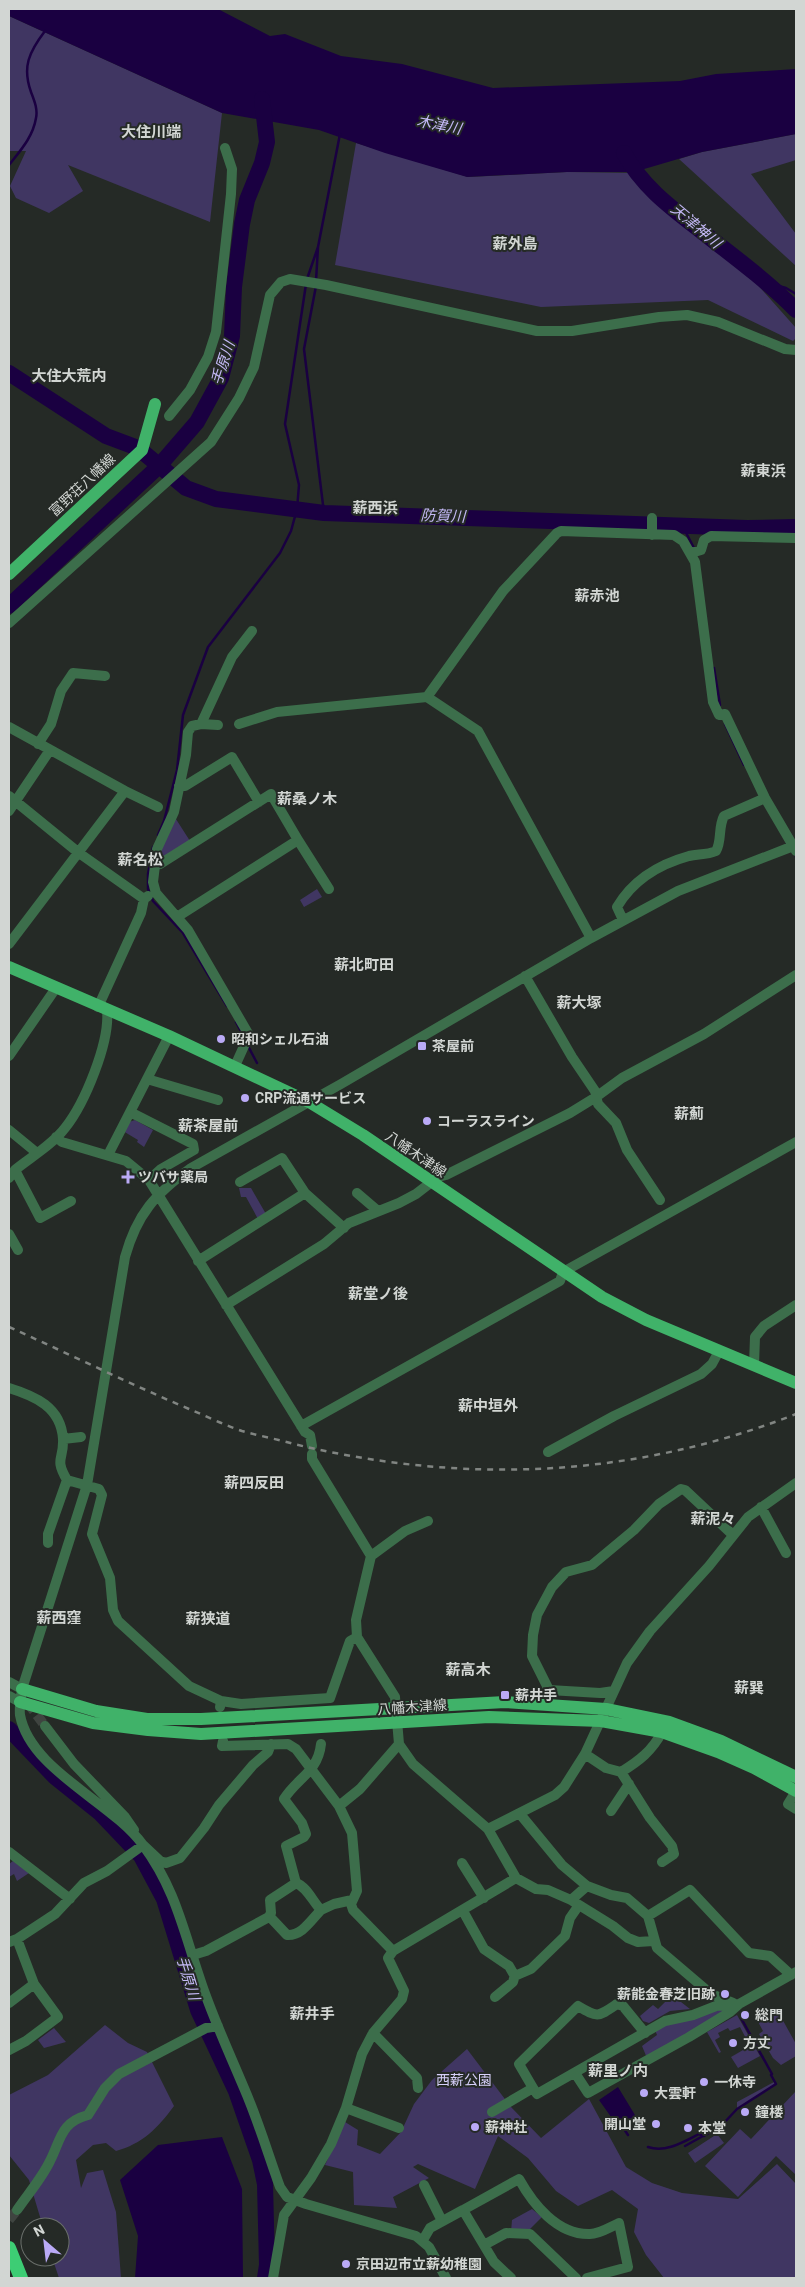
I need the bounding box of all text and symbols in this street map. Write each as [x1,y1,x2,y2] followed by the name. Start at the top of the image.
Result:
[415,112,465,139] water label: 木津川
[121,123,181,141] district label: 大住川端
[667,200,726,253] water label: 天津神川
[492,235,538,253] district label: 薪外島
[207,337,239,387] water label: 手原川
[31,367,107,385] district label: 大住大荒内
[46,451,118,519] street label: 富野荘八幡線
[740,462,786,480] district label: 薪東浜
[352,499,398,517] district label: 薪西浜
[420,506,468,526] water label: 防賀川
[574,587,620,605] district label: 薪赤池
[277,790,337,808] district label: 薪桑ノ木
[117,851,163,869] district label: 薪名松
[334,956,394,974] district label: 薪北町田
[556,994,602,1012] district label: 薪大塚
[231,1031,329,1047] place label: 昭和シェル石油
[215,1033,227,1045] marker: 昭和シェル石油
[432,1038,474,1054] place label: 茶屋前
[416,1040,428,1052] marker: 茶屋前
[255,1090,366,1106] place label: CRP流通サービス
[239,1092,251,1104] marker: CRP流通サービス
[674,1105,704,1123] district label: 薪薊
[437,1113,535,1129] place label: コーラスライン
[421,1115,433,1127] marker: コーラスライン
[178,1117,238,1135] district label: 薪茶屋前
[383,1128,449,1180] street label: 八幡木津線
[138,1169,208,1185] place label: ツバサ薬局
[122,1171,134,1183] marker: ツバサ薬局
[348,1285,408,1303] district label: 薪堂ノ後
[458,1397,519,1415] district label: 薪中垣外
[224,1474,284,1492] district label: 薪四反田
[690,1510,736,1528] district label: 薪泥々
[36,1609,82,1627] district label: 薪西窪
[185,1610,231,1628] district label: 薪狭道
[445,1661,491,1679] district label: 薪高木
[734,1679,764,1697] district label: 薪巽
[515,1687,557,1703] place label: 薪井手
[499,1689,511,1701] marker: 薪井手
[377,1697,447,1717] street label: 八幡木津線
[173,1954,204,2004] water label: 手原川
[617,1986,715,2002] place label: 薪能金春芝旧跡
[719,1988,731,2000] marker: 薪能金春芝旧跡
[289,2005,335,2023] district label: 薪井手
[755,2007,783,2023] place label: 総門
[739,2009,751,2021] marker: 総門
[743,2035,771,2051] place label: 方丈
[727,2037,739,2049] marker: 方丈
[588,2062,648,2080] district label: 薪里ノ内
[436,2072,492,2088] park label: 西薪公園
[714,2074,756,2090] place label: 一休寺
[698,2076,710,2088] marker: 一休寺
[654,2085,696,2101] place label: 大雲軒
[638,2087,650,2099] marker: 大雲軒
[755,2104,784,2120] place label: 鐘楼
[739,2106,751,2118] marker: 鐘楼
[604,2116,646,2132] place label: 開山堂
[650,2118,662,2130] marker: 開山堂
[485,2119,527,2135] place label: 薪神社
[698,2120,726,2136] place label: 本堂
[469,2121,481,2133] marker: 薪神社
[682,2122,694,2134] marker: 本堂
[20,2217,70,2267] north arrow
[31,2221,47,2240] text: N
[356,2256,482,2272] place label: 京田辺市立薪幼稚園
[340,2258,352,2270] marker: 京田辺市立薪幼稚園

